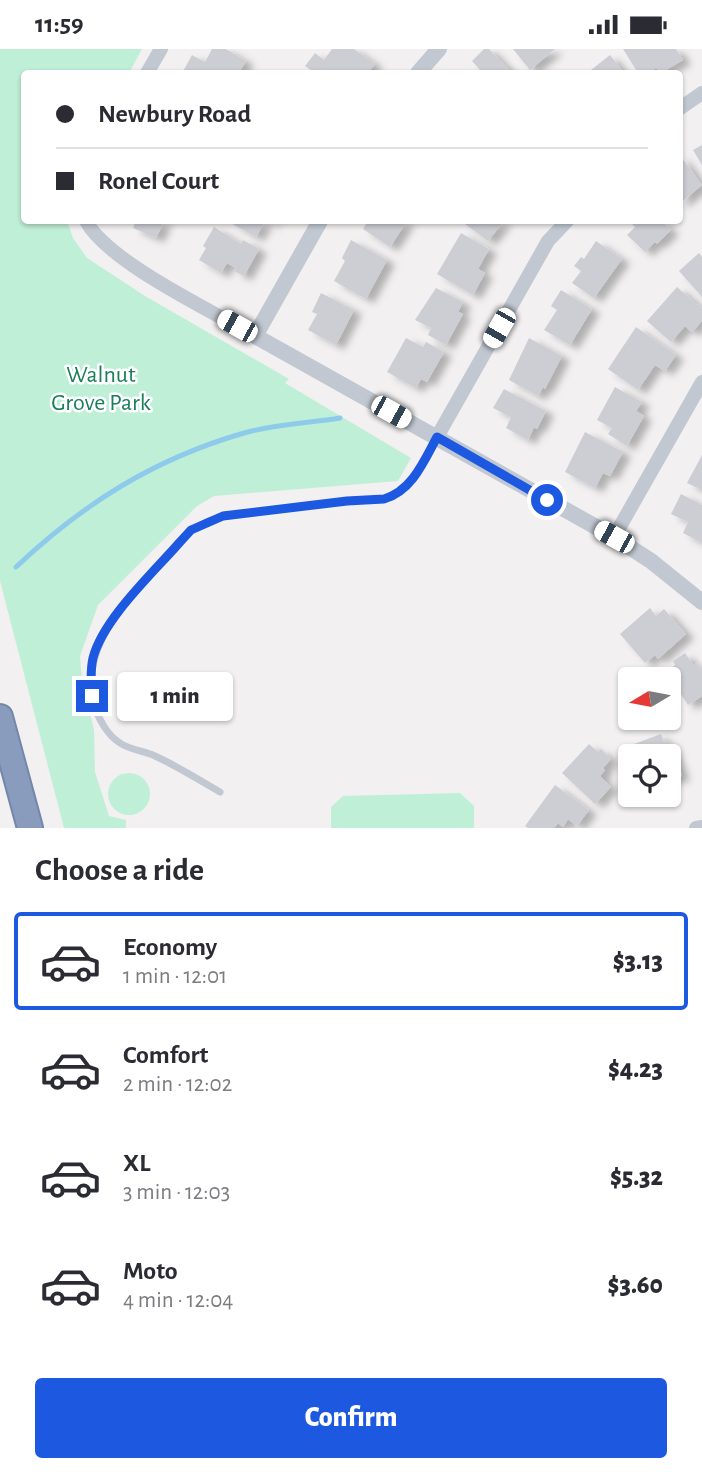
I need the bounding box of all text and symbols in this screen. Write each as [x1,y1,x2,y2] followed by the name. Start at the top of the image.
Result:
[35,11,83,37] text: 11:59
[98,101,251,127] text: Newbury Road
[98,168,219,194] text: Ronel Court
[480,305,519,351] car
[214,307,261,345] car
[51,363,151,415] park label: Walnut Grove Park
[368,393,415,431] car
[531,484,563,516] route start
[591,518,638,556] car
[618,667,681,730] north arrow
[618,667,681,807] map controls
[116,671,232,721] callout: 1 min
[76,680,108,712] route end
[151,685,199,708] text: 1 min
[618,744,681,807] button: locate
[35,854,204,886] text: Choose a ride
[39,930,102,993] icon: car
[123,934,217,960] text: Economy
[613,948,663,974] text: $3.13
[123,965,227,988] text: 1 min · 12:01
[39,1038,102,1101] icon: car
[123,1042,208,1068] text: Comfort
[608,1056,663,1082] text: $4.23
[123,1073,232,1096] text: 2 min · 12:02
[39,1146,102,1209] icon: car
[123,1150,150,1176] text: XL
[610,1164,663,1190] text: $5.32
[123,1181,230,1204] text: 3 min · 12:03
[39,1254,102,1317] icon: car
[123,1258,178,1284] text: Moto
[608,1272,663,1298] text: $3.60
[123,1289,233,1312] text: 4 min · 12:04
[35,1378,667,1458] button: Confirm

